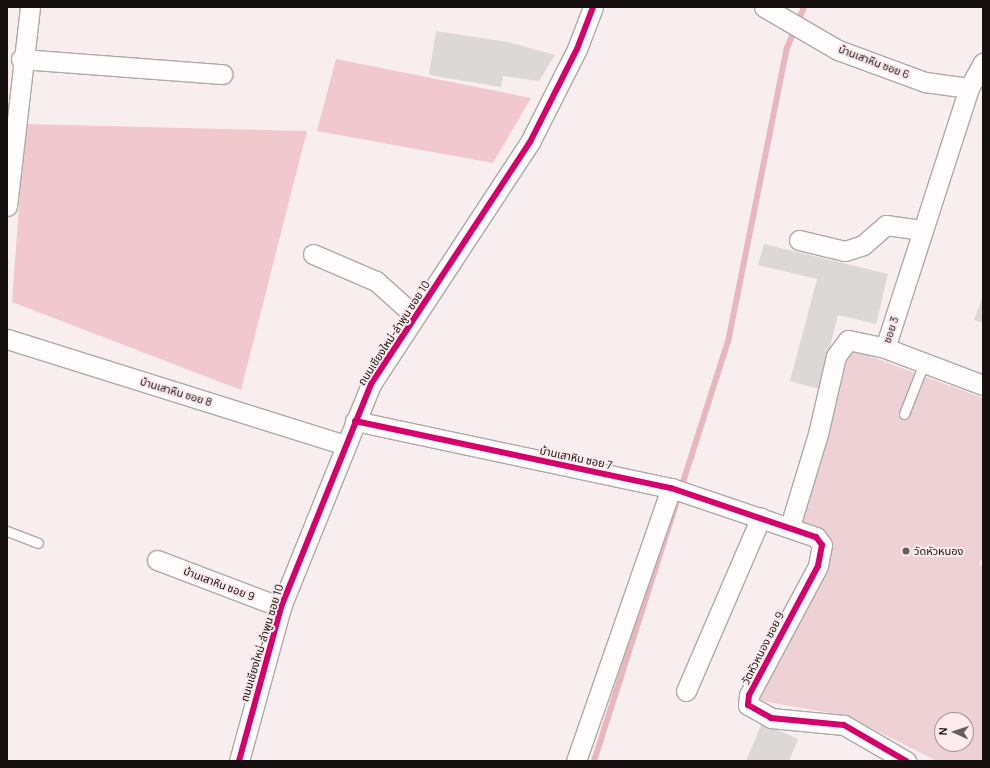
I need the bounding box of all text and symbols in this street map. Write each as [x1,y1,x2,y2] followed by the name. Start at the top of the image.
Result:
[837,42,911,82] street label: บ้านเสาหิน ซอย 6
[355,278,433,388] street label: ถนนเชียงใหม่-ลำพูน ซอย 10
[881,315,901,345] street label: ซอย 3
[138,375,214,409] street label: บ้านเสาหิน ซอย 8
[539,444,613,472] street label: บ้านเสาหิน ซอย 7
[914,544,963,558] place label: วัดหัวหนอง
[901,546,911,556] marker: วัดหัวหนอง
[182,564,256,604] street label: บ้านเสาหิน ซอย 9
[238,583,286,703] street label: ถนนเชียงใหม่-ลำพูน ซอย 10
[739,609,787,687] street label: วัตหัวหนอง ซอย 9
[934,712,974,752] north arrow
[935,727,950,736] text: N

